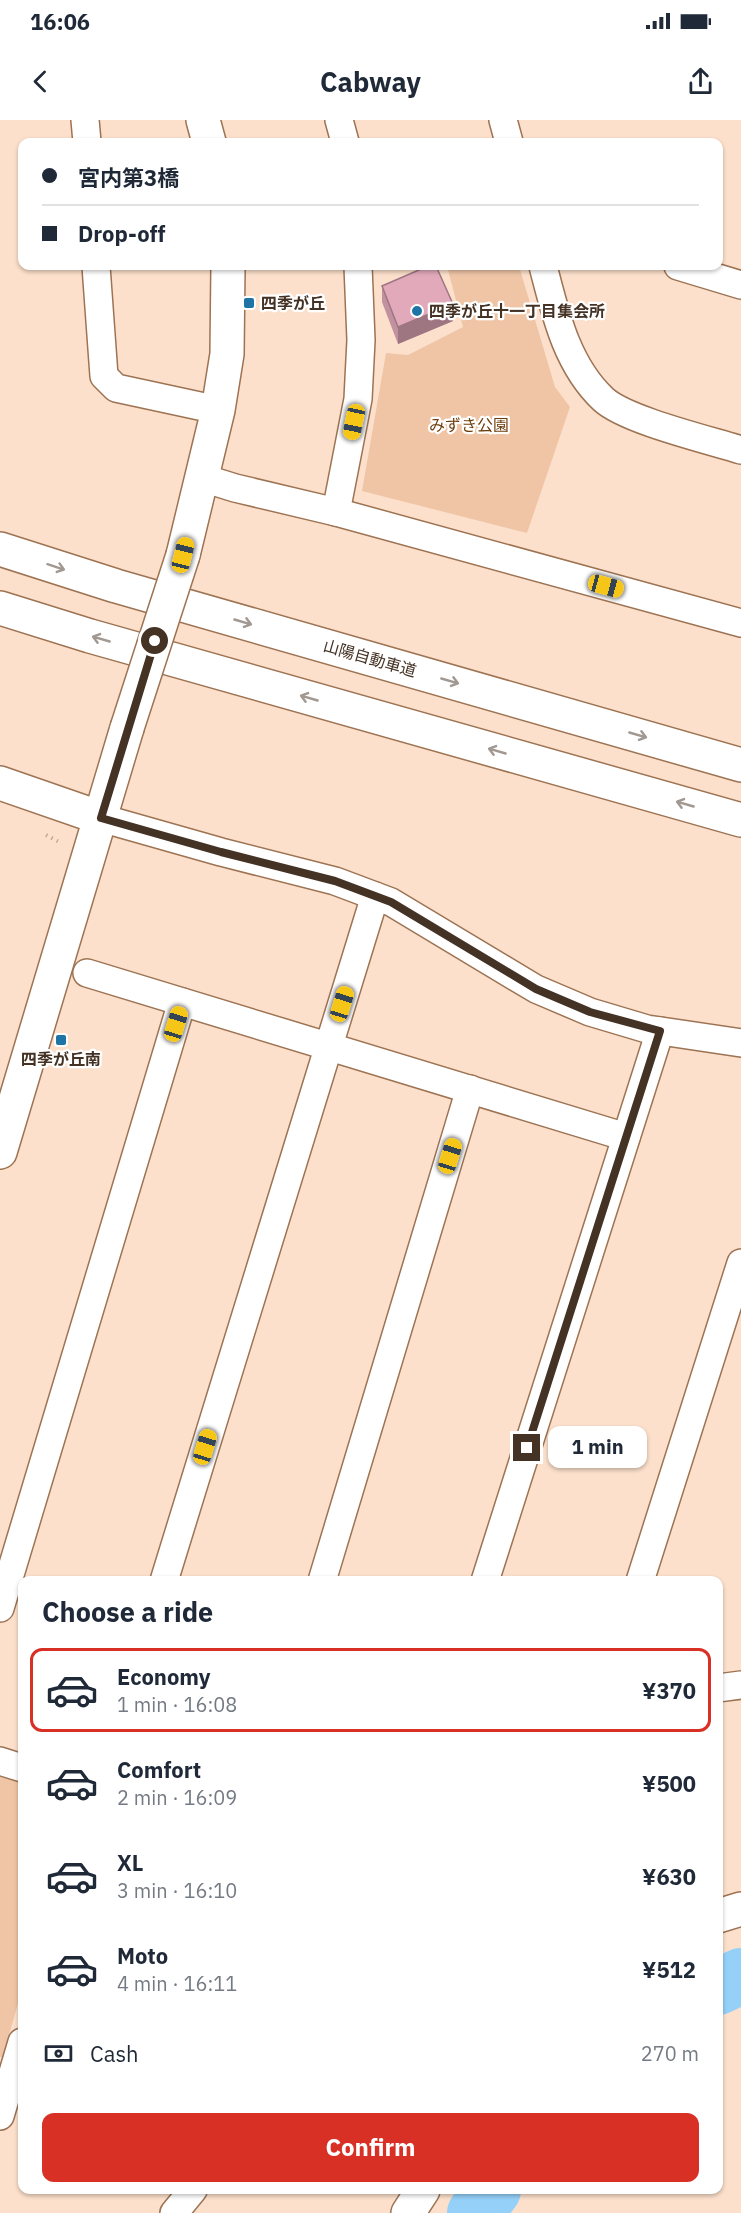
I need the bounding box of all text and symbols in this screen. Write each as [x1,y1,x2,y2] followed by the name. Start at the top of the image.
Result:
[30,7,90,36] text: 16:06
[320,64,421,99] text: Cabway
[24,65,57,98] icon: back
[684,65,717,98] icon: share
[78,163,179,192] text: 宮内第3橋
[78,219,165,248] text: Drop-off
[261,293,325,313] place label: 四季が丘
[242,296,256,310] marker: 四季が丘
[429,301,605,321] place label: 四季が丘十一丁目集会所
[410,304,424,318] marker: 四季が丘十一丁目集会所
[341,403,367,441] car
[429,415,509,435] park label: みずき公園
[170,535,196,575] car
[46,562,65,573] one-way arrow
[586,573,626,599] car
[233,617,252,628] one-way arrow
[141,627,168,654] route start
[92,633,111,645] one-way arrow
[321,635,419,681] street label: 山陽自動車道
[440,676,459,688] one-way arrow
[300,692,319,703] one-way arrow
[628,730,647,741] one-way arrow
[488,745,507,756] one-way arrow
[676,798,695,809] one-way arrow
[328,984,356,1024] car
[162,1004,190,1044] car
[54,1033,68,1047] marker: 四季が丘南
[21,1049,101,1069] place label: 四季が丘南
[436,1136,464,1176] car
[191,1427,219,1467] car
[548,1427,647,1469] callout: 1 min
[571,1433,624,1460] text: 1 min
[513,1434,540,1461] route end
[42,1594,213,1629] text: Choose a ride
[117,1662,211,1691] text: Economy
[45,1663,99,1717] icon: car
[642,1676,696,1705] text: ¥370
[117,1691,237,1718] text: 1 min · 16:08
[117,1755,201,1784] text: Comfort
[45,1756,99,1810] icon: car
[642,1769,696,1798] text: ¥500
[117,1784,237,1811] text: 2 min · 16:09
[117,1848,143,1877] text: XL
[45,1849,99,1903] icon: car
[642,1862,696,1891] text: ¥630
[117,1877,237,1904] text: 3 min · 16:10
[117,1941,168,1970] text: Moto
[45,1942,99,1996] icon: car
[642,1955,696,1984] text: ¥512
[117,1970,237,1997] text: 4 min · 16:11
[42,2037,75,2070] icon: cash
[90,2039,139,2068] text: Cash
[641,2040,699,2067] text: 270 m
[42,2113,699,2182] button: Confirm

